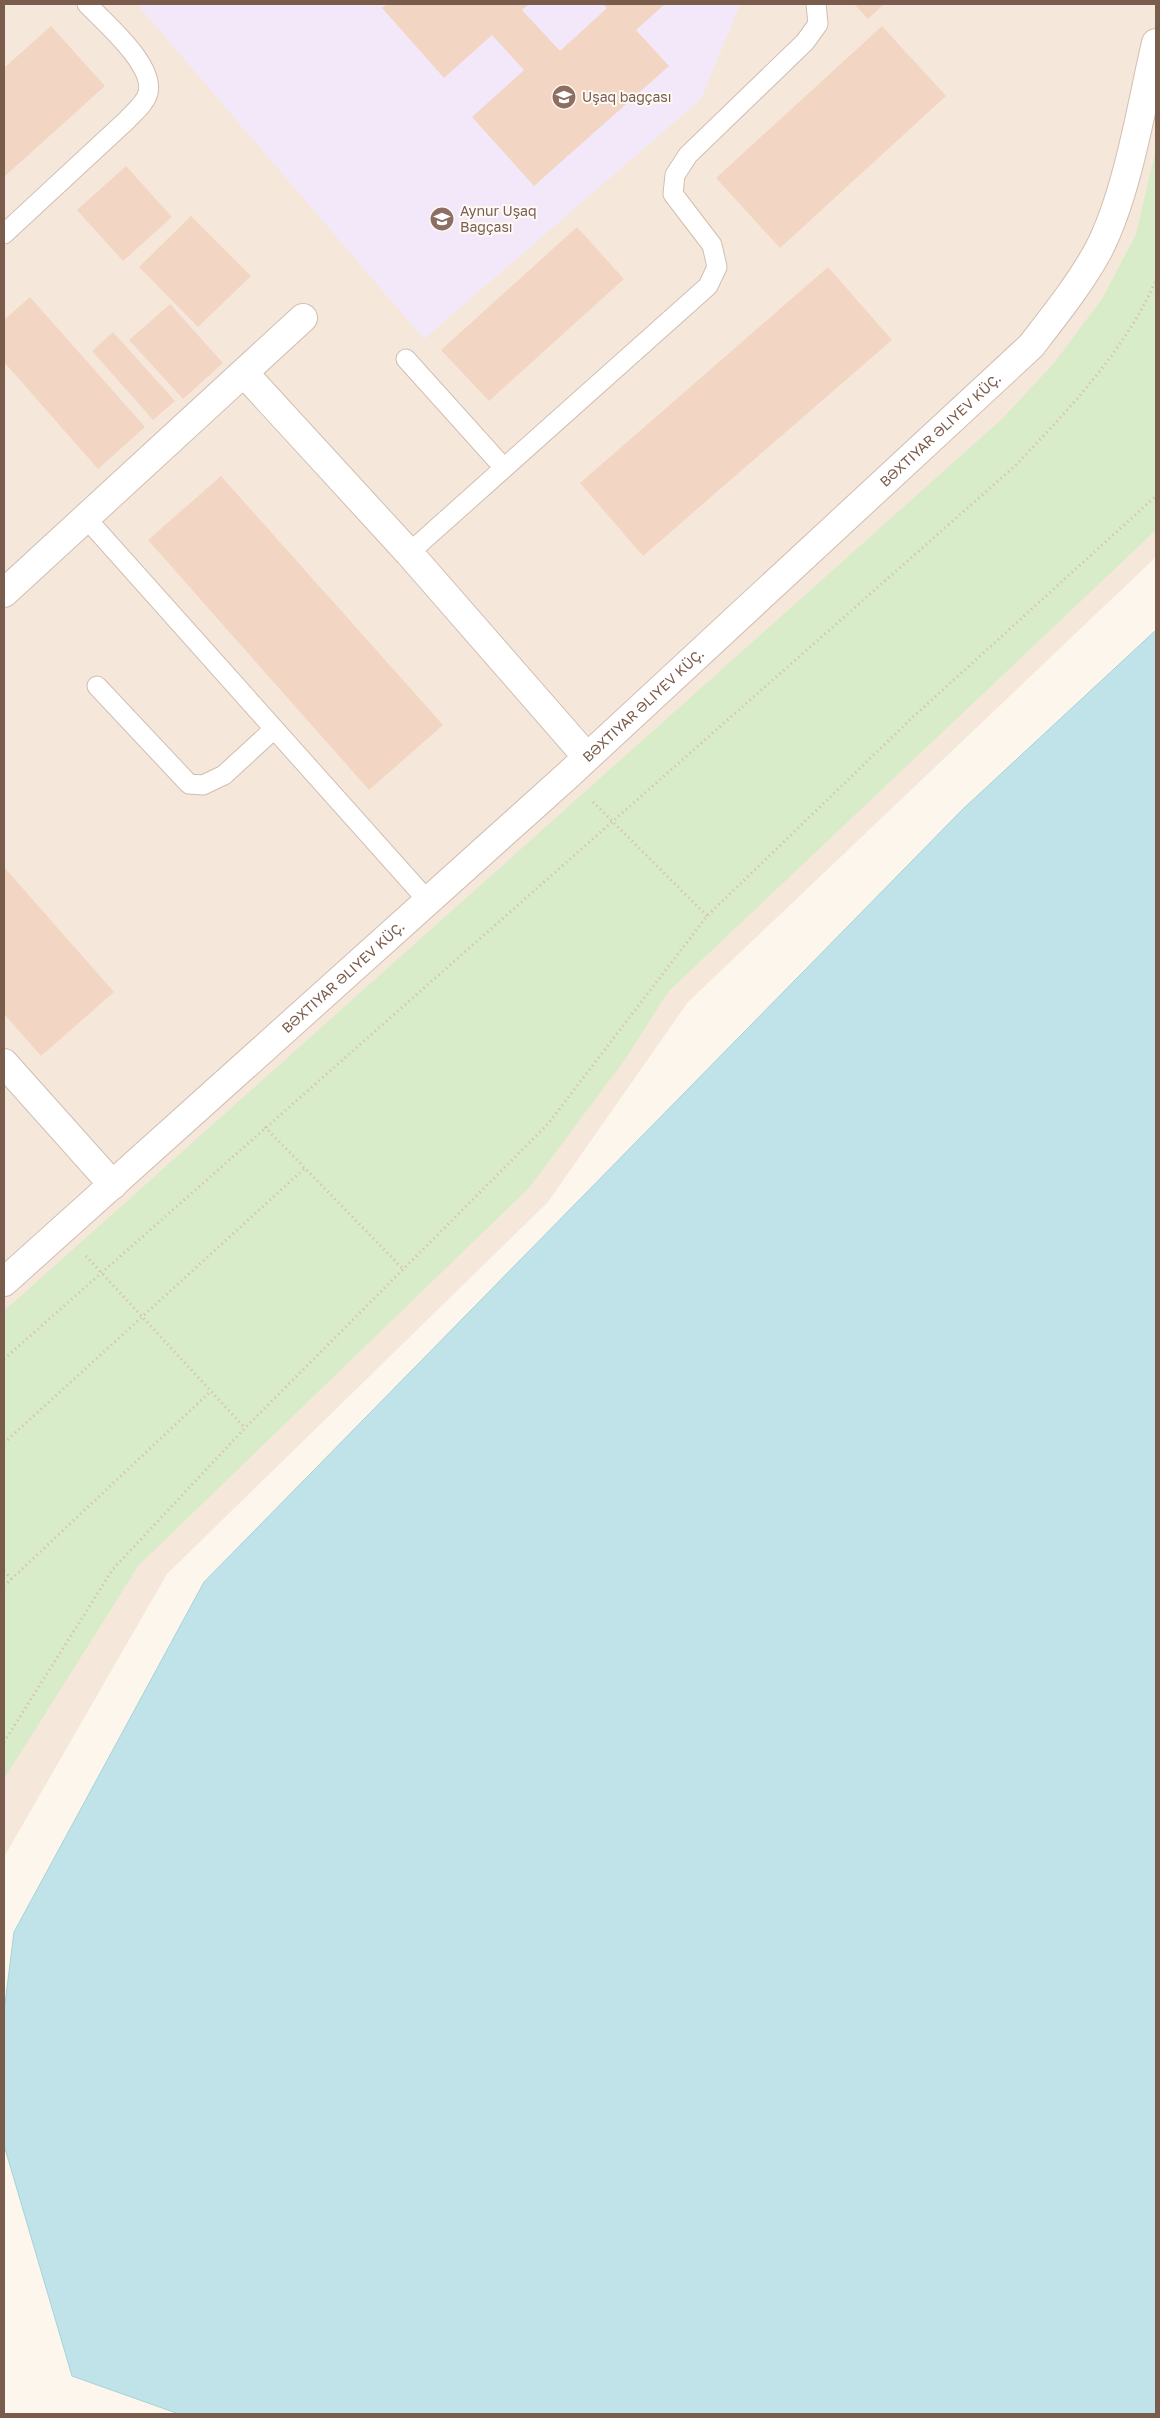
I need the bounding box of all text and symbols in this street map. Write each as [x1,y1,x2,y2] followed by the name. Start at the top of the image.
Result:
[551,84,577,110] school or university icon: Uşaq bağçası
[582,88,672,105] place label: Uşaq bağçası
[460,202,537,235] place label: Aynur Uşaq Bağçası
[429,206,455,232] school or university icon: Aynur Uşaq Bağçası
[876,369,1004,490] street label: BƏXTIYAR ƏLIYEV KÜÇ.
[579,645,707,765] street label: BƏXTIYAR ƏLIYEV KÜÇ.
[278,917,408,1036] street label: BƏXTIYAR ƏLIYEV KÜÇ.

